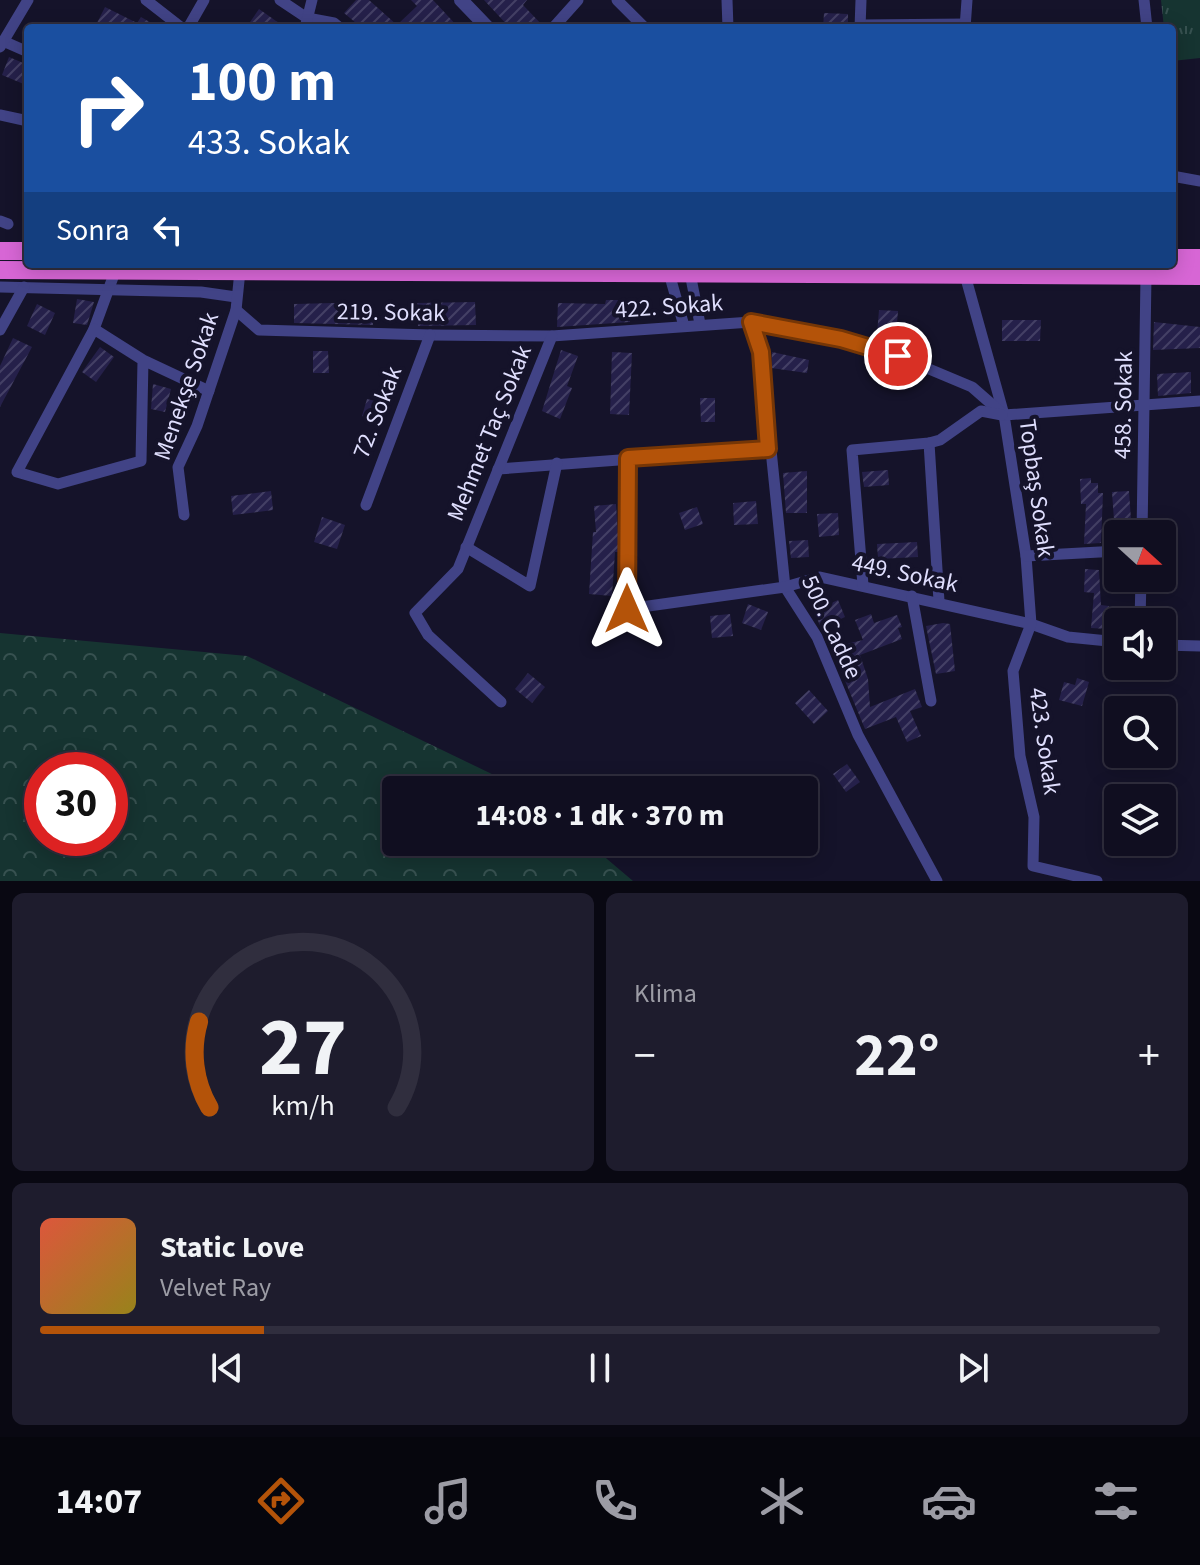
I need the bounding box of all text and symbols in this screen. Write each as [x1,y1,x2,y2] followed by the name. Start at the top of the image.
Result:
[188,43,336,122] text: 100 m
[56,56,160,160] icon: right
[188,117,350,168] text: 433. Sokak
[146,208,190,252] icon: left
[56,209,130,252] text: Sonra
[614,285,724,328] street label: 422. Sokak
[337,294,445,331] street label: 219. Sokak
[145,307,228,465] street label: Menekşe Sokak
[864,322,932,390] pin
[876,334,920,378] icon: arrive
[438,340,541,527] street label: Mehmet Taç Sokak
[1105,351,1142,459] street label: 458. Sokak
[344,361,411,463] street label: 72. Sokak
[1010,417,1064,559] street label: Topbaş Sokak
[1104,520,1176,592] north arrow
[1104,520,1176,856] map controls
[848,545,961,602] street label: 449. Sokak
[585,567,669,651] position arrow
[792,570,871,685] street label: 500. Cadde
[1104,608,1176,680] button: sound
[1020,685,1069,797] street label: 423. Sokak
[1104,696,1176,768] button: search
[24,752,128,856] speed limit sign: 30
[1104,784,1176,856] button: layers
[475,794,725,837] text: 14:08 · 1 dk · 370 m
[634,975,697,1012] text: Klima
[259,989,347,1107] text: 27
[854,1014,940,1099] text: 22°
[634,1025,656,1088] text: −
[1138,1025,1160,1088] text: +
[271,1086,335,1126] text: km/h
[160,1226,304,1269] text: Static Love
[160,1269,271,1306] text: Velvet Ray
[205,1346,249,1390] icon: previous
[578,1346,622,1390] icon: pause
[951,1346,995,1390] icon: next
[253,1473,309,1529] icon: directions
[420,1473,476,1529] icon: music
[587,1473,643,1529] icon: phone
[754,1473,810,1529] icon: climate
[921,1473,977,1529] icon: car
[1088,1473,1144,1529] icon: filters
[56,1476,142,1527] text: 14:07

